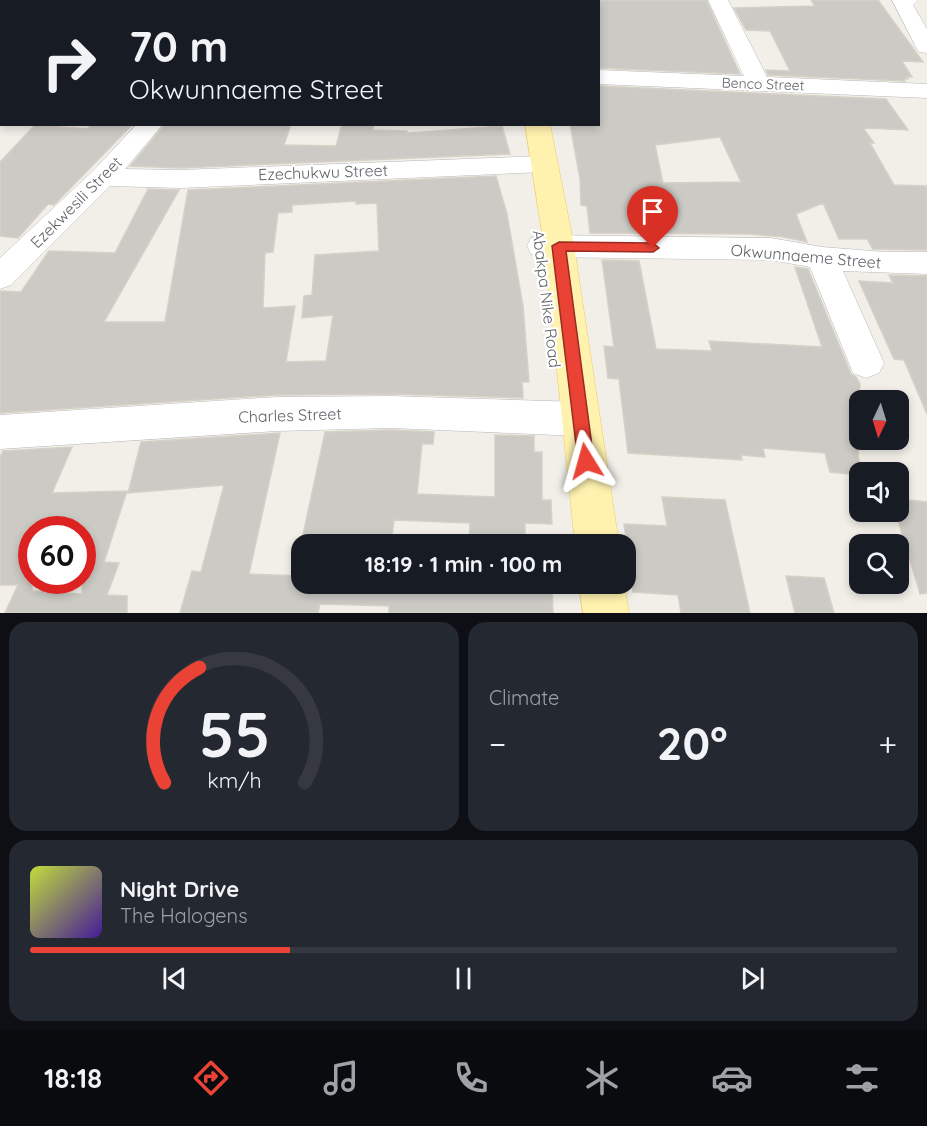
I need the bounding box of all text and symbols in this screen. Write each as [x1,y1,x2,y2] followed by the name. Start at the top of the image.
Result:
[129,20,228,73] text: 70 m
[30,24,108,102] icon: right
[129,72,384,106] text: Okwunnaeme Street
[721,74,805,94] street label: Benco Street
[26,152,126,252] street label: Ezekwesili Street
[258,160,388,184] street label: Ezechukwu Street
[627,186,678,248] pin
[636,195,669,228] icon: arrive
[529,229,565,369] street label: Abakpa Nike Road
[730,239,882,273] street label: Okwunnaeme Street
[849,390,909,450] north arrow
[849,390,909,594] map controls
[238,403,342,427] street label: Charles Street
[554,429,618,493] position arrow
[849,462,909,522] button: sound
[18,516,96,594] speed limit sign: 60
[849,534,909,594] button: search
[365,550,562,578] text: 18:19 · 1 min · 100 m
[489,685,559,710] text: Climate
[198,695,270,773] text: 55
[657,715,728,771] text: 20°
[489,723,506,764] text: −
[878,723,897,764] text: +
[207,768,261,794] text: km/h
[120,875,239,903] text: Night Drive
[120,903,248,928] text: The Halogens
[158,962,191,995] icon: previous
[447,962,480,995] icon: pause
[736,962,769,995] icon: next
[190,1057,232,1099] icon: directions
[320,1057,362,1099] icon: music
[450,1057,492,1099] icon: phone
[581,1057,623,1099] icon: climate
[711,1057,753,1099] icon: car
[841,1057,883,1099] icon: filters
[44,1061,102,1095] text: 18:18

